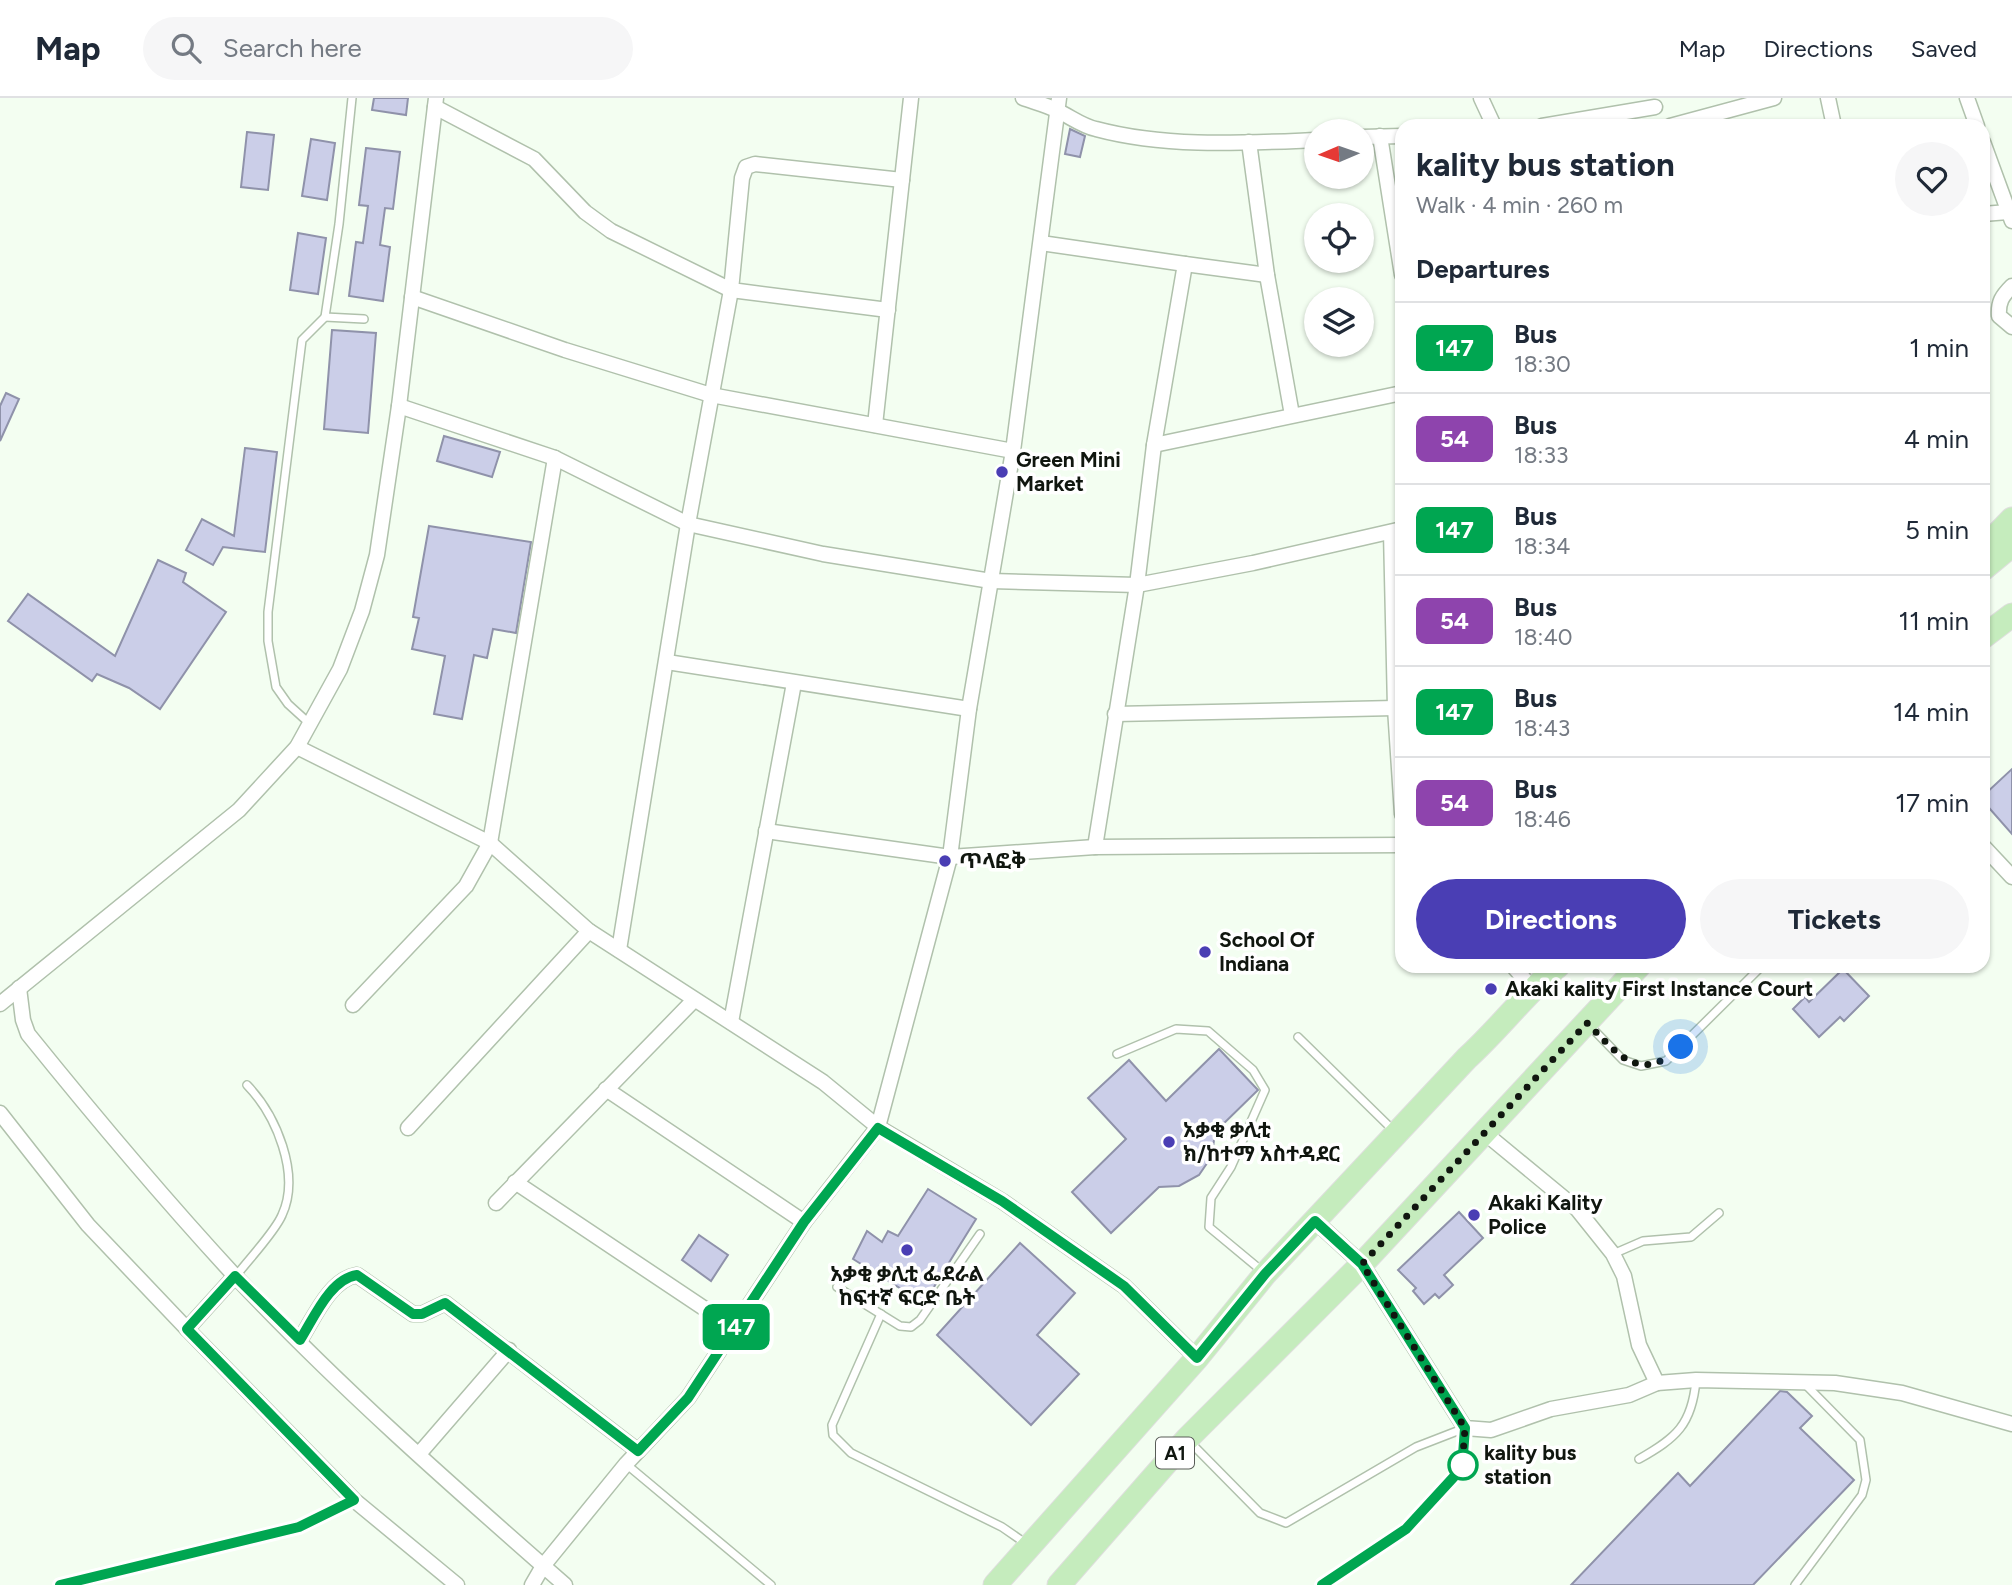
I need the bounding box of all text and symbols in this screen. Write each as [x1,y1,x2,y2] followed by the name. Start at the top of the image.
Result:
[143,17,633,80] search box
[35,29,101,68] text: Map
[167,29,205,67] icon: search
[223,32,362,64] text: Search here
[1679,34,1725,63] text: Map
[1763,34,1873,63] text: Directions
[1911,34,1977,63] text: Saved
[1304,119,1374,189] north arrow
[1304,119,1374,357] map controls
[1895,142,1969,216] button: heart
[1416,145,1675,184] text: kality bus station
[1416,191,1623,219] text: Walk · 4 min · 260 m
[1304,203,1374,273] button: locate
[1416,253,1550,285] text: Departures
[1304,287,1374,357] button: layers
[1514,318,1557,350] text: Bus
[1909,332,1969,364] text: 1 min
[1435,333,1474,362] text: 147
[1514,350,1571,378] text: 18:30
[1514,409,1557,441] text: Bus
[1904,423,1969,455] text: 4 min
[1440,424,1469,453] text: 54
[1514,441,1568,469] text: 18:33
[1016,447,1121,496] place label: Green Mini Market
[994,464,1010,480] marker: Green Mini Market
[1514,500,1557,532] text: Bus
[1905,514,1969,546] text: 5 min
[1435,515,1474,544] text: 147
[1514,532,1570,560] text: 18:34
[1514,591,1557,623] text: Bus
[1898,605,1969,637] text: 11 min
[1440,606,1469,635] text: 54
[1514,623,1572,651] text: 18:40
[1514,682,1557,714] text: Bus
[1893,696,1969,728] text: 14 min
[1435,697,1474,726] text: 147
[1514,714,1570,742] text: 18:43
[1514,773,1557,805] text: Bus
[1895,787,1969,819] text: 17 min
[1440,788,1469,817] text: 54
[1514,805,1571,833] text: 18:46
[959,848,1026,873] place label: ጥላፎቅ
[937,853,953,869] marker: ጥላፎቅ
[1416,879,1686,959] button: Directions
[1700,879,1969,959] button: Tickets
[1219,927,1315,976] place label: School Of Indiana
[1197,944,1213,960] marker: School Of Indiana
[1505,976,1813,1001] place label: Akaki kality First Instance Court
[1483,981,1499,997] marker: Akaki kality First Instance Court
[1663,1029,1698,1064] your location
[1183,1117,1340,1166] place label: አቃቂ ቃሊቲ ክ/ከተማ አስተዳደር
[1161,1134,1177,1150] marker: አቃቂ ቃሊቲ ክ/ከተማ አስተዳደር
[1488,1190,1603,1239] place label: Akaki Kality Police
[1466,1207,1482,1223] marker: Akaki Kality Police
[899,1242,915,1258] marker: አቃቂ ቃሊቲ ፌደራል ከፍተኛ ፍርድ ቤት
[830,1261,984,1310] place label: አቃቂ ቃሊቲ ፌደራል ከፍተኛ ፍርድ ቤት
[696,1304,776,1350] line badge: 147
[717,1312,755,1341] text: 147
[1156,1438,1194,1469] road number: A1
[1484,1440,1577,1489] place label: kality bus station
[1448,1450,1478,1480] marker: kality bus station

